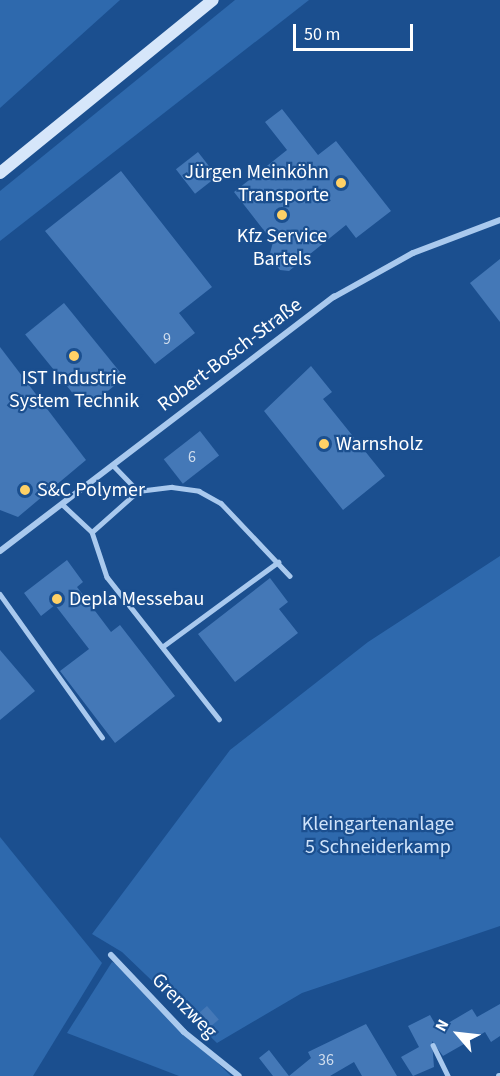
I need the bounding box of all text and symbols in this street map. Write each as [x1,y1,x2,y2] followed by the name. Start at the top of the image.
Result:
[296,12,416,50] scale bar
[304,22,340,47] text: 50 m
[185,160,329,207] place label: Jürgen Meinköhn Transporte
[334,176,348,190] marker: Jürgen Meinköhn Transporte
[275,208,289,222] marker: Kfz Service Bartels
[237,225,327,272] place label: Kfz Service Bartels
[153,293,307,417] street label: Robert-Bosch-Straße
[163,329,171,349] house number: 9
[67,349,81,363] marker: IST Industrie System Technik
[9,366,139,413] place label: IST Industrie System Technik
[336,432,423,456] place label: Warnsholz
[317,437,331,451] marker: Warnsholz
[188,447,196,467] house number: 6
[37,478,145,502] place label: S&C Polymer
[18,483,32,497] marker: S&C Polymer
[69,587,204,611] place label: Depla Messebau
[50,592,64,606] marker: Depla Messebau
[302,813,454,860] park label: Kleingartenanlage 5 Schneiderkamp
[146,968,222,1044] street label: Grenzweg
[428,1004,488,1064] north arrow
[430,1016,454,1035] text: N
[318,1050,334,1070] house number: 36

